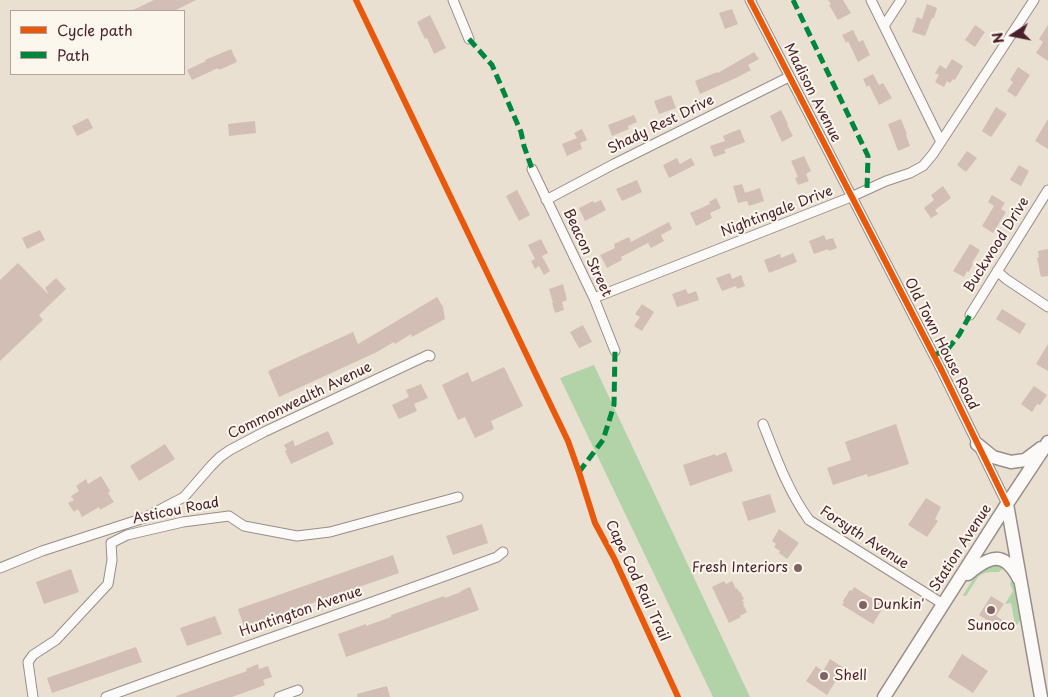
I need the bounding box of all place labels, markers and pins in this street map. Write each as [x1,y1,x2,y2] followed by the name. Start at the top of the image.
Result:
[692,560,788,576] place label: Fresh Interiors
[792,562,804,574] marker: Fresh Interiors
[873,597,925,613] place label: Dunkin'
[857,599,869,611] marker: Dunkin'
[985,604,997,616] marker: Sunoco
[967,618,1015,634] place label: Sunoco
[834,668,867,684] place label: Shell
[818,670,830,682] marker: Shell

